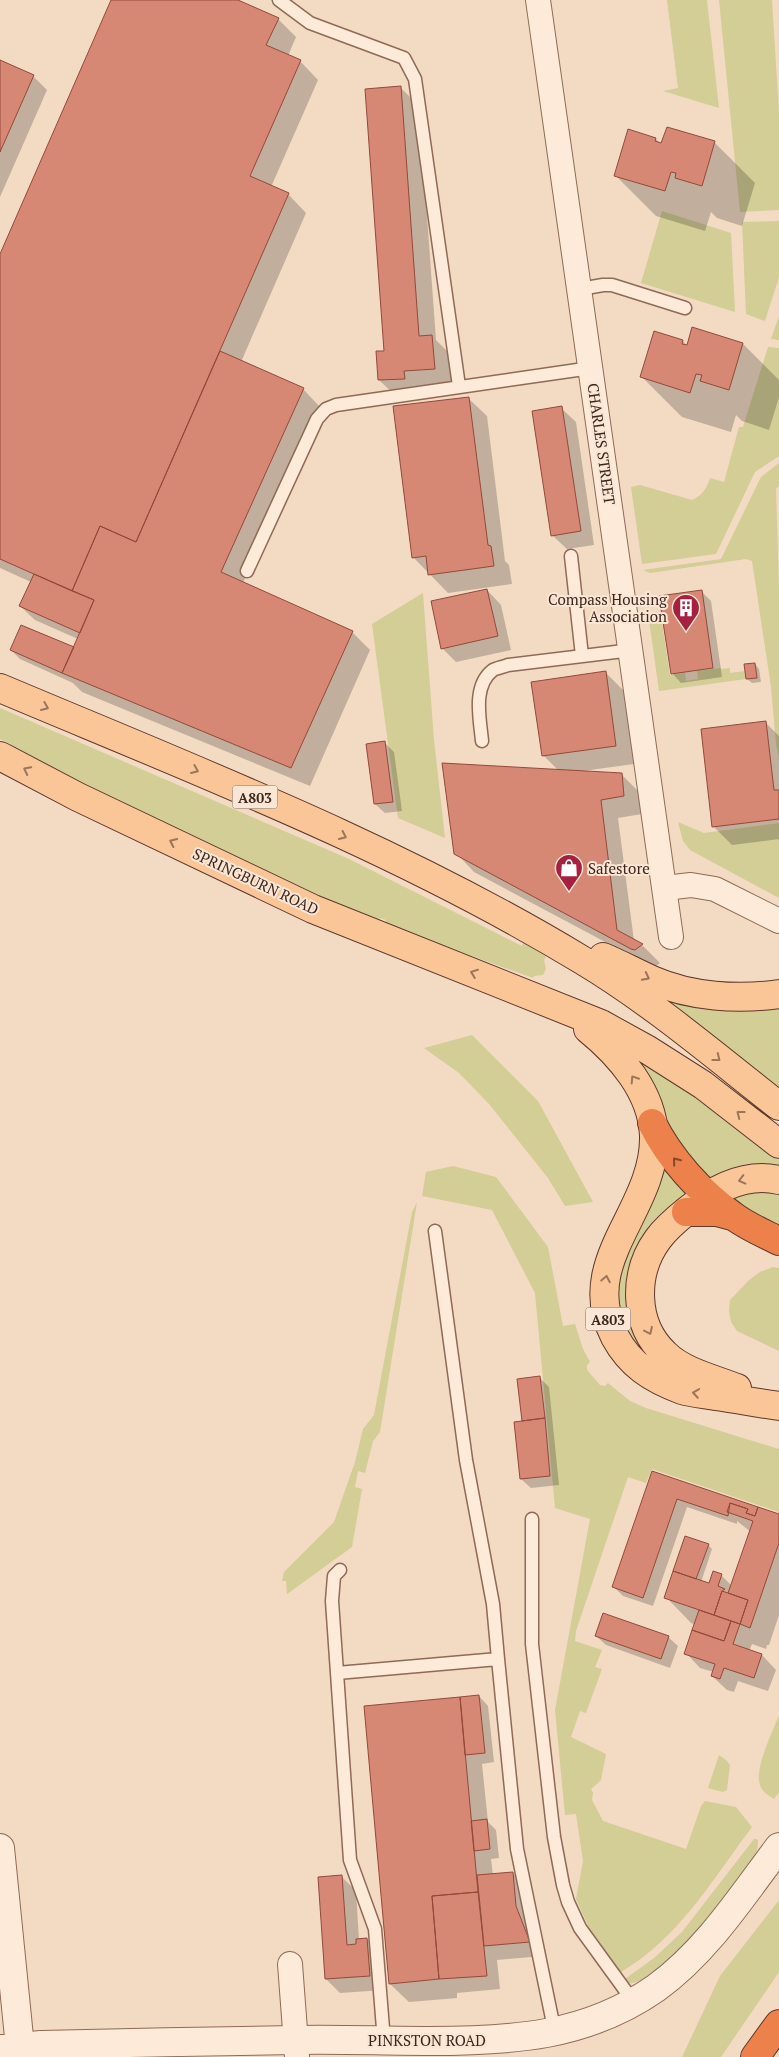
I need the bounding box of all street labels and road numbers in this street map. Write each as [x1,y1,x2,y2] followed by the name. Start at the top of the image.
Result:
[584,382,620,506] street label: CHARLES STREET
[232,786,278,809] road number: A803
[190,843,322,919] street label: SPRINGBURN ROAD
[586,1308,630,1330] road number: A803
[368,2030,486,2050] street label: PINKSTON ROAD

